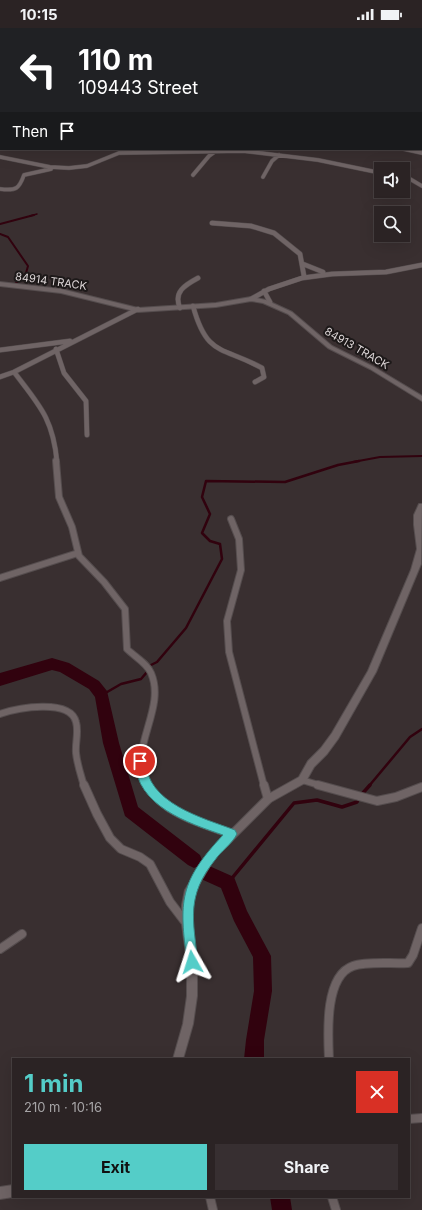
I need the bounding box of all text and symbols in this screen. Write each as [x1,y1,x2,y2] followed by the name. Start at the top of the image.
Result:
[20,5,58,24] text: 10:15
[78,43,153,77] text: 110 m
[12,44,64,96] icon: left
[78,77,198,98] text: 109443 Street
[56,120,78,142] icon: arrive
[12,122,48,141] text: Then
[374,162,410,242] map controls
[374,162,410,198] button: sound
[374,206,410,242] button: search
[14,269,88,293] street label: 84914 TRACK
[322,324,392,372] street label: 84913 TRACK
[123,744,157,778] pin
[129,750,151,772] icon: arrive
[171,941,213,983] position arrow
[24,1069,83,1098] text: 1 min
[356,1071,398,1113] button: close
[24,1099,102,1115] text: 210 m · 10:16
[24,1144,207,1190] button: Exit
[215,1144,398,1190] button: Share

